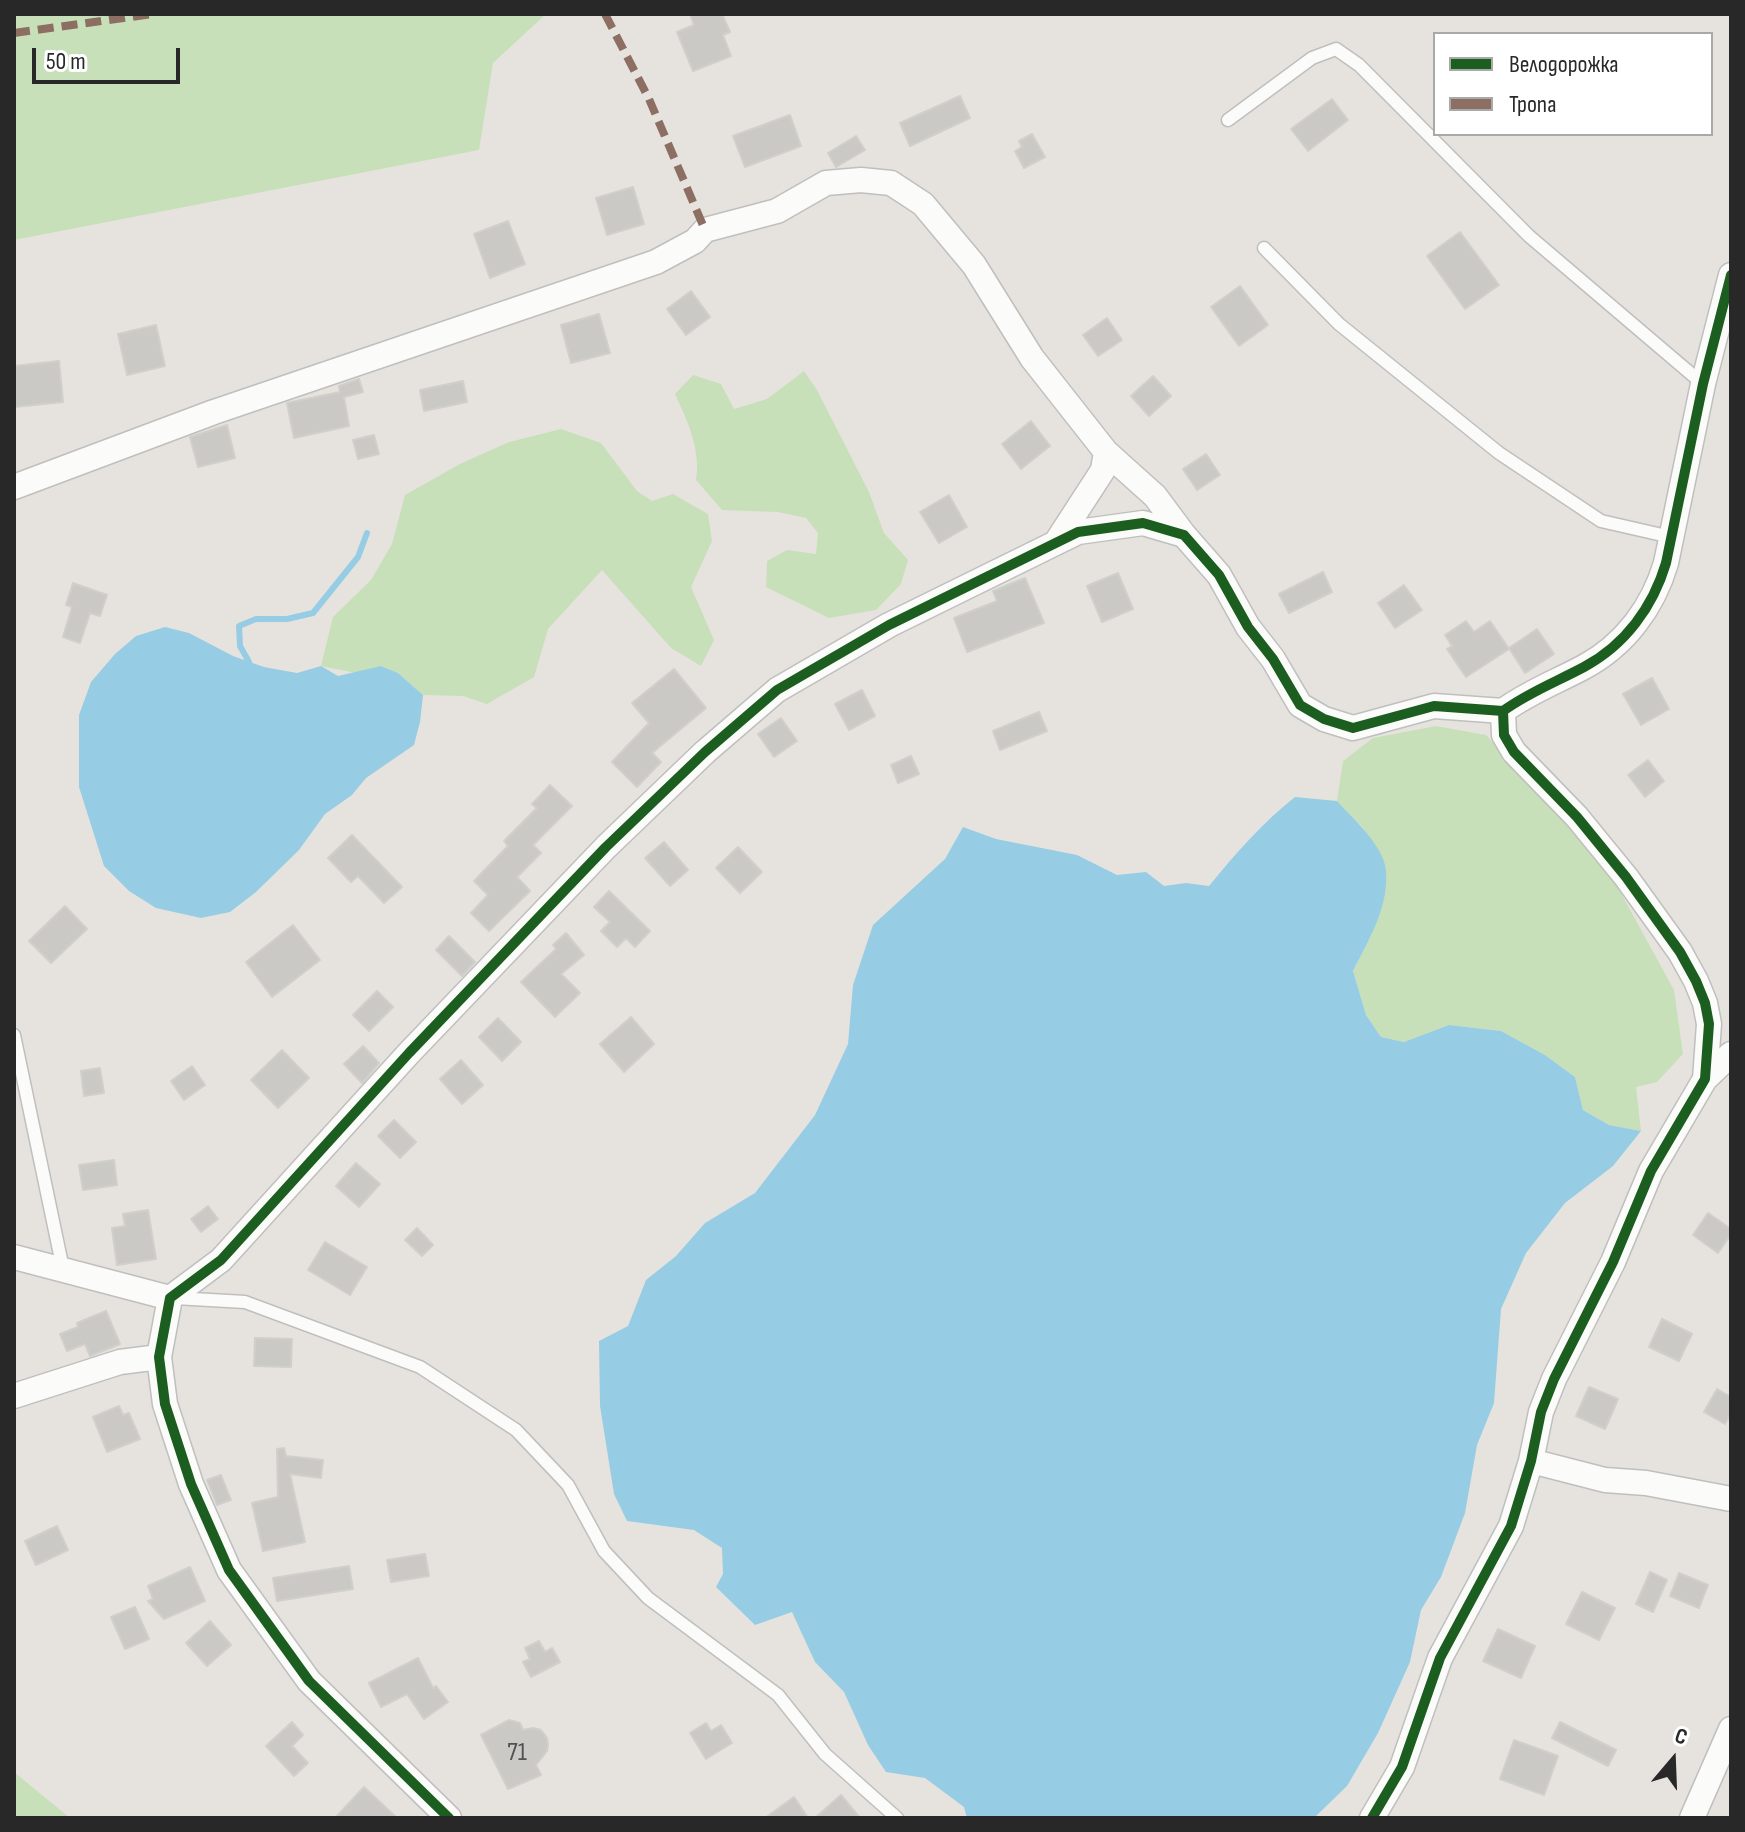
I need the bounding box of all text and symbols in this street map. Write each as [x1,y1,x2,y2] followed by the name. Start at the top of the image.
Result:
[36,32,184,82] scale bar
[1433,32,1713,136] legend
[46,47,86,76] text: 50 m
[1509,50,1619,79] text: Велодорожка
[1509,90,1556,119] text: Тропа
[1633,1720,1713,1800] north arrow
[1671,1722,1691,1751] text: С
[507,1737,527,1769] house number: 71

